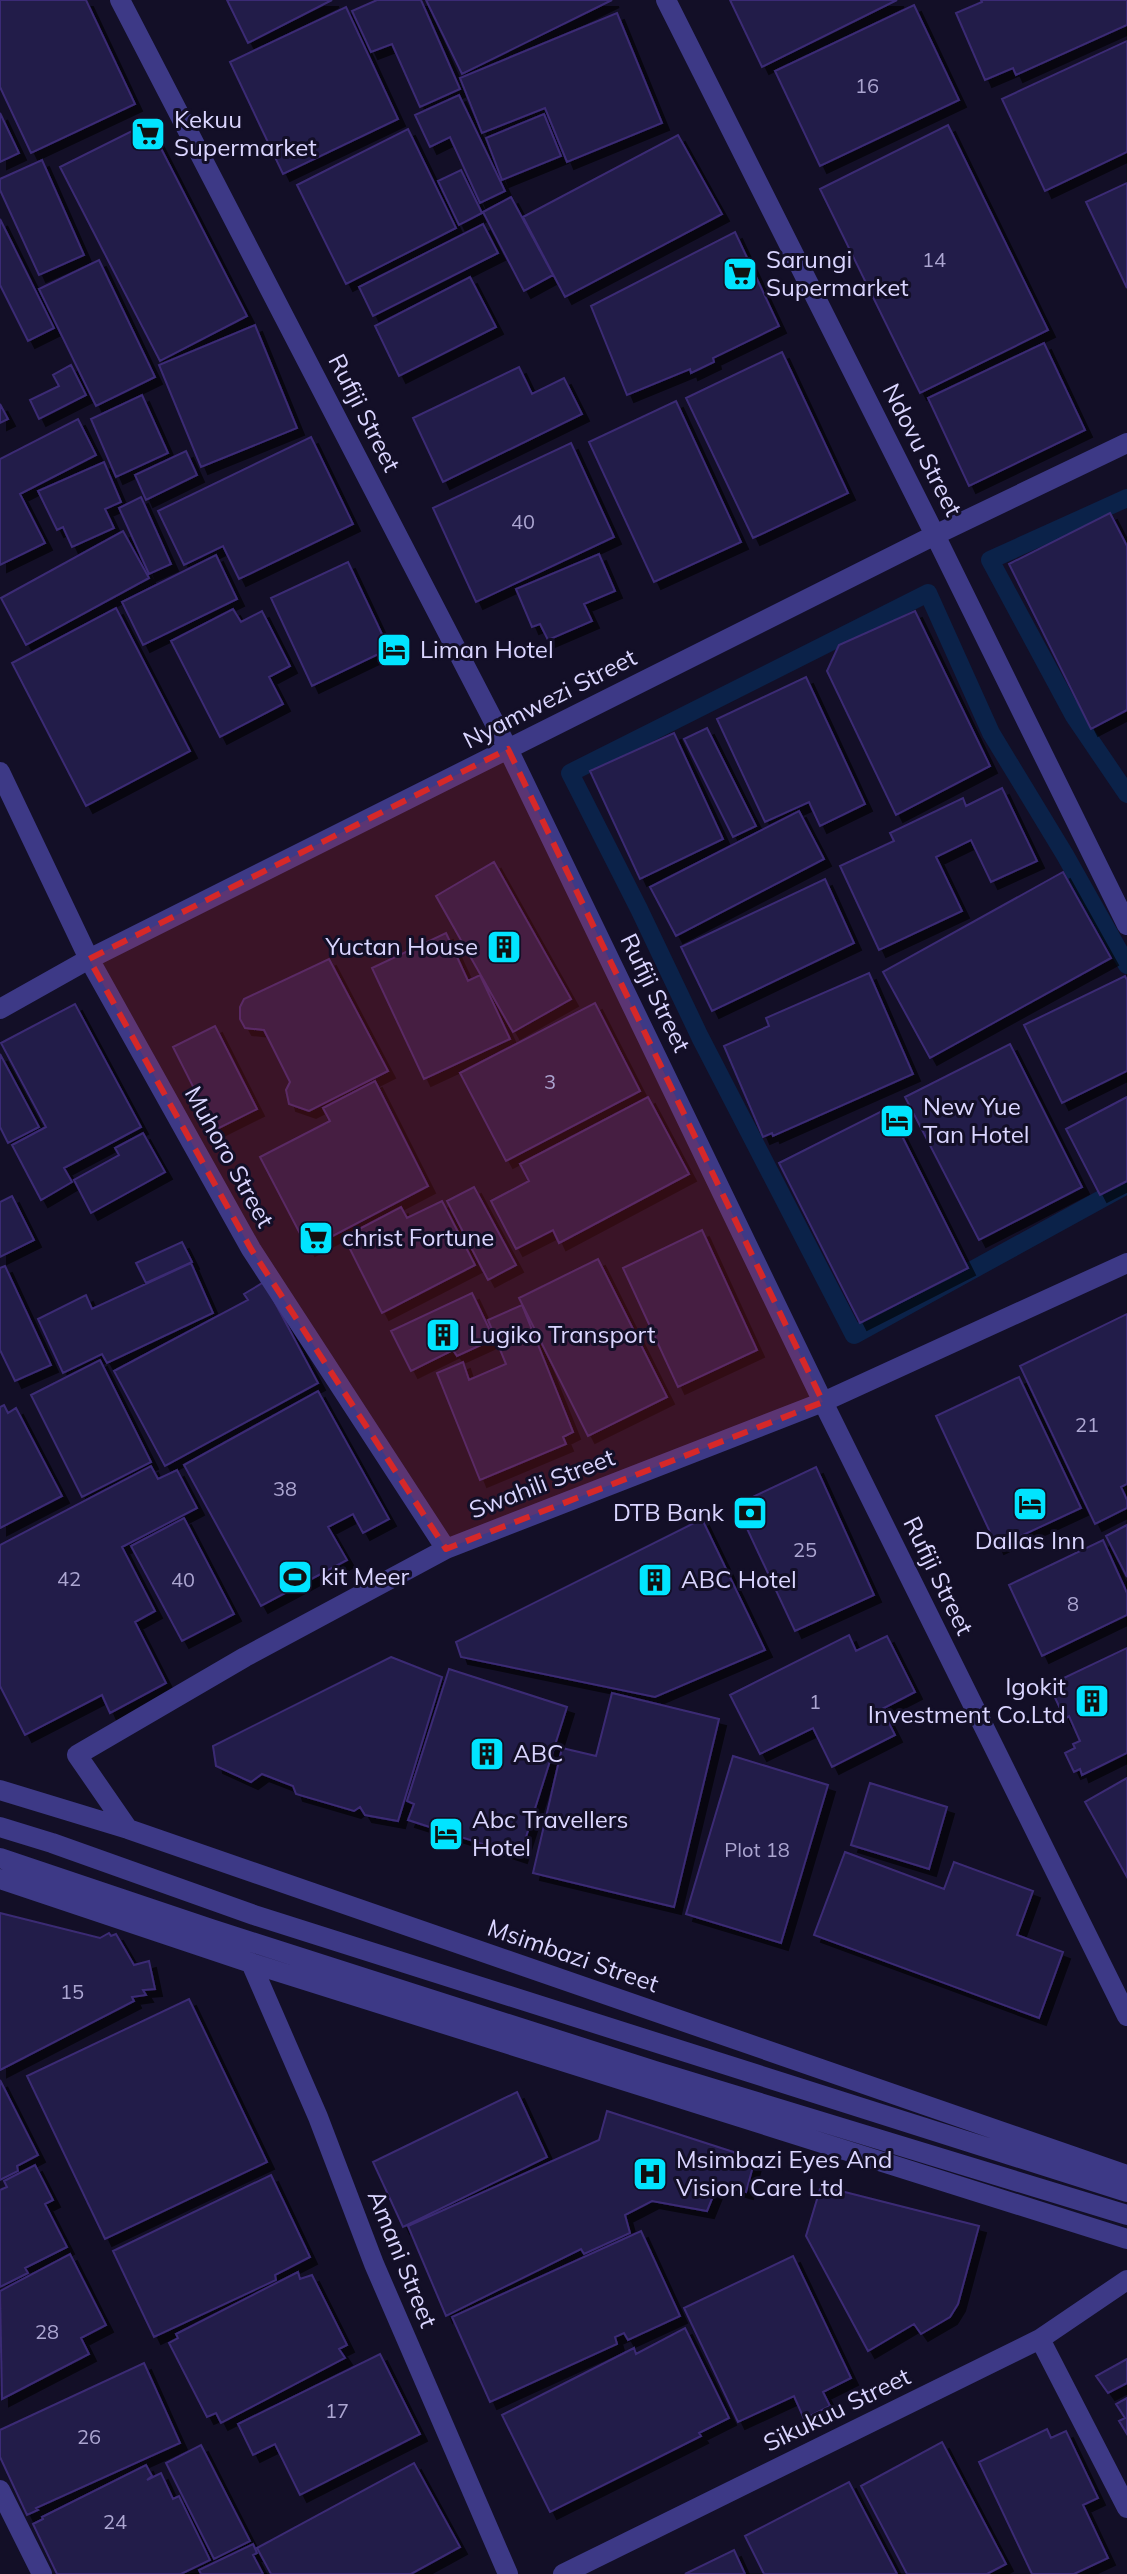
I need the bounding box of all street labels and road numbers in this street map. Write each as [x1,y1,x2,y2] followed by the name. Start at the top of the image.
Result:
[322,349,407,477] street label: Rufiji Street
[877,378,969,521] street label: Ndovu Street
[458,642,641,755] street label: Nyamwezi Street
[614,928,698,1057] street label: Rufiji Street
[179,1081,281,1232] street label: Muhoro Street
[465,1442,619,1525] street label: Swahili Street
[897,1511,981,1640] street label: Rufiji Street
[484,1912,663,1998] street label: Msimbazi Street
[362,2186,444,2332] street label: Amani Street
[758,2361,915,2458] street label: Sikukuu Street

